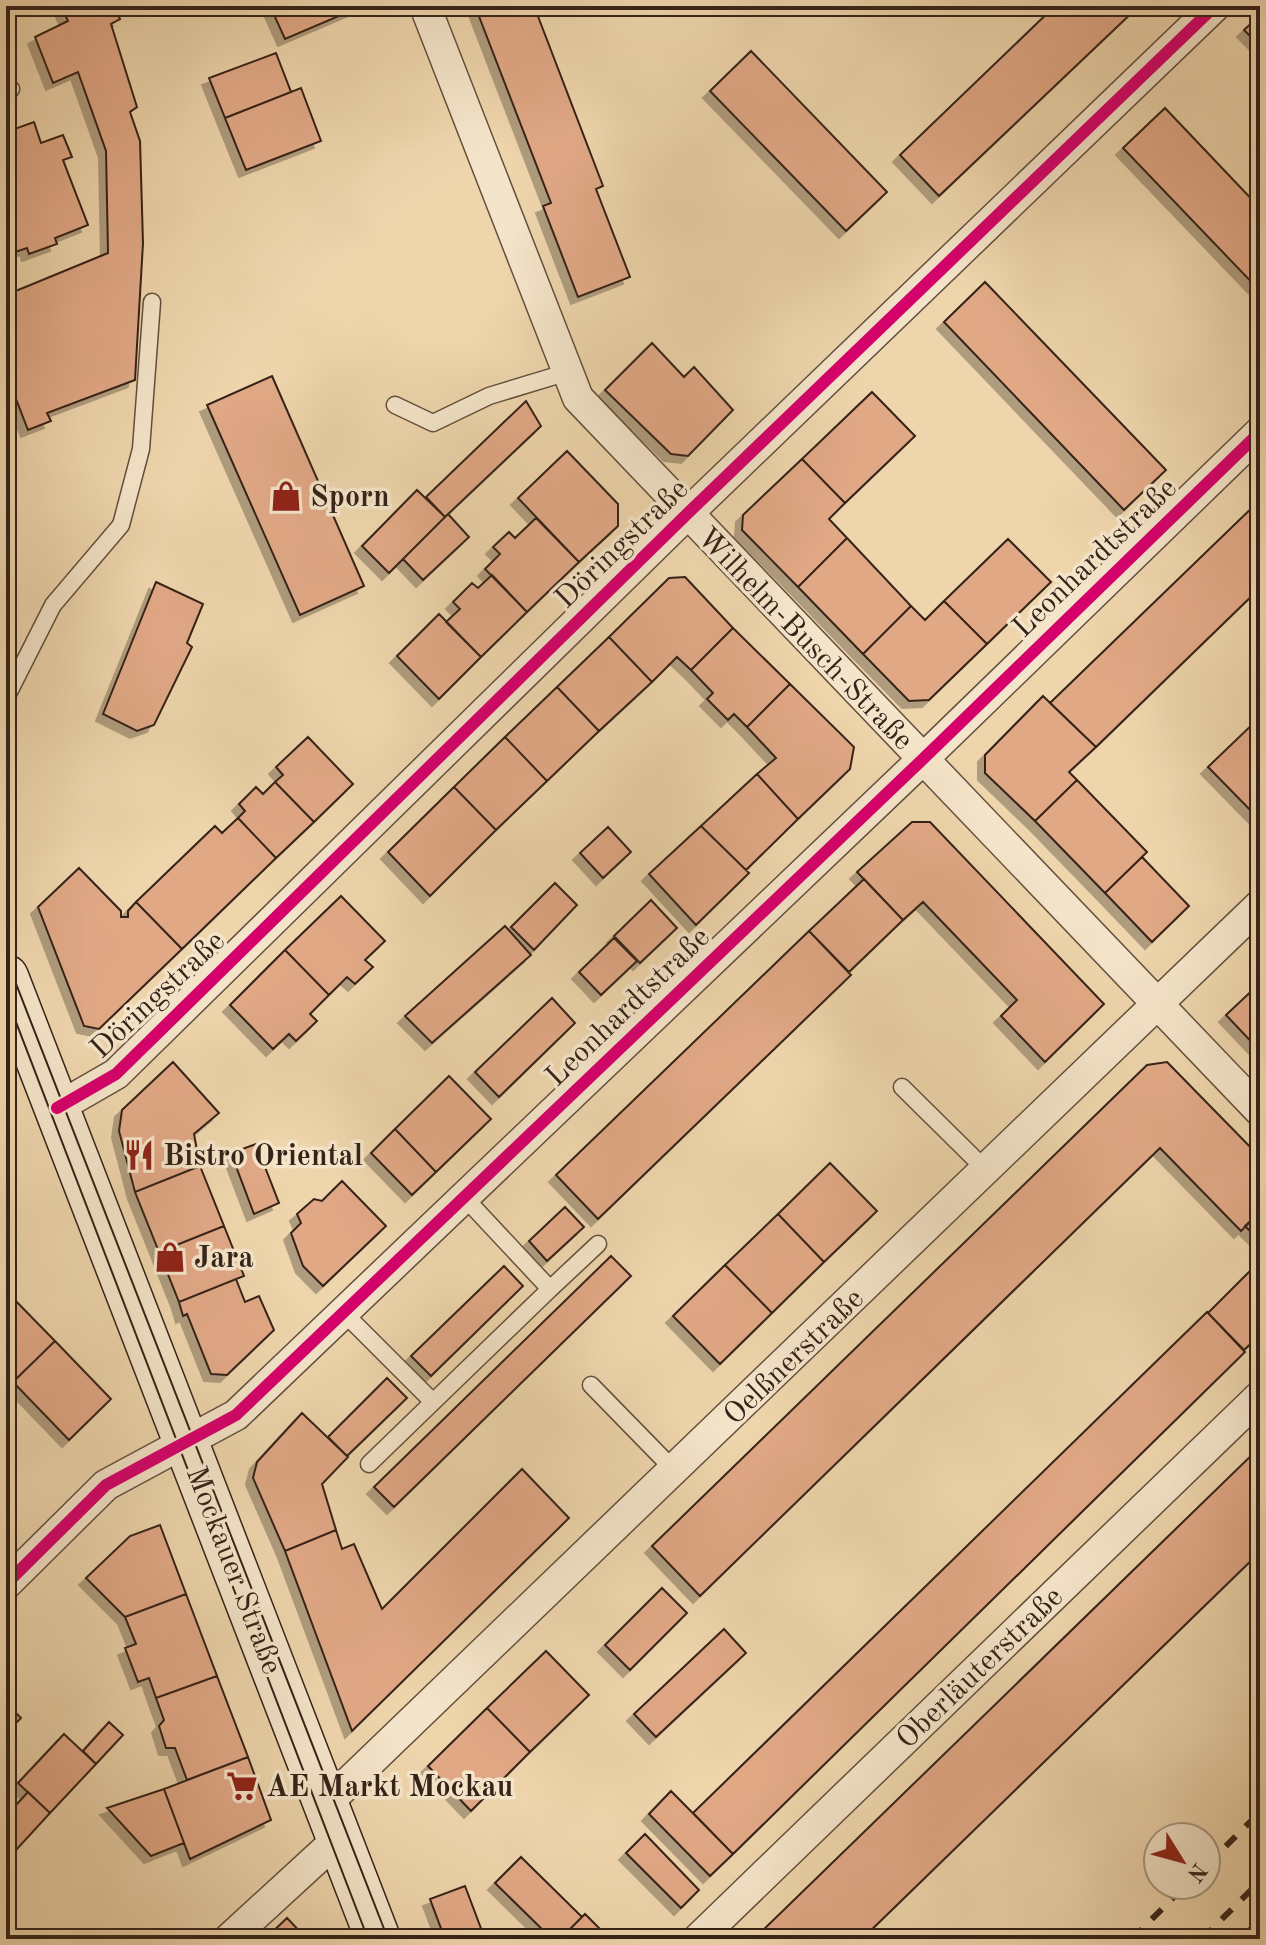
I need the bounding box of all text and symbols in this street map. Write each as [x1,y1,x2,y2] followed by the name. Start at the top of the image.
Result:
[1008,473,1183,644] street label: Leonhardtstraße
[550,474,694,615] street label: Döringstraße
[269,479,303,513] shop icon: Sporn
[310,483,390,513] place label: Sporn
[691,522,918,756] street label: Wilhelm-Busch-Straße
[541,922,716,1093] street label: Leonhardtstraße
[85,926,231,1065] street label: Döringstraße
[122,1138,156,1172] restaurant icon: Bistro Oriental
[163,1142,363,1172] place label: Bistro Oriental
[153,1240,187,1274] shop icon: Jara
[194,1244,254,1274] place label: Jara
[719,1284,870,1431] street label: Oelßnerstraße
[180,1463,287,1679] street label: Mockauer Straße
[891,1582,1069,1755] street label: Oberläuterstraße
[225,1769,259,1803] supermarket icon: AE Markt Mockau
[266,1773,513,1803] place label: AE Markt Mockau
[1142,1821,1222,1901] north arrow
[1182,1858,1210,1885] text: N

